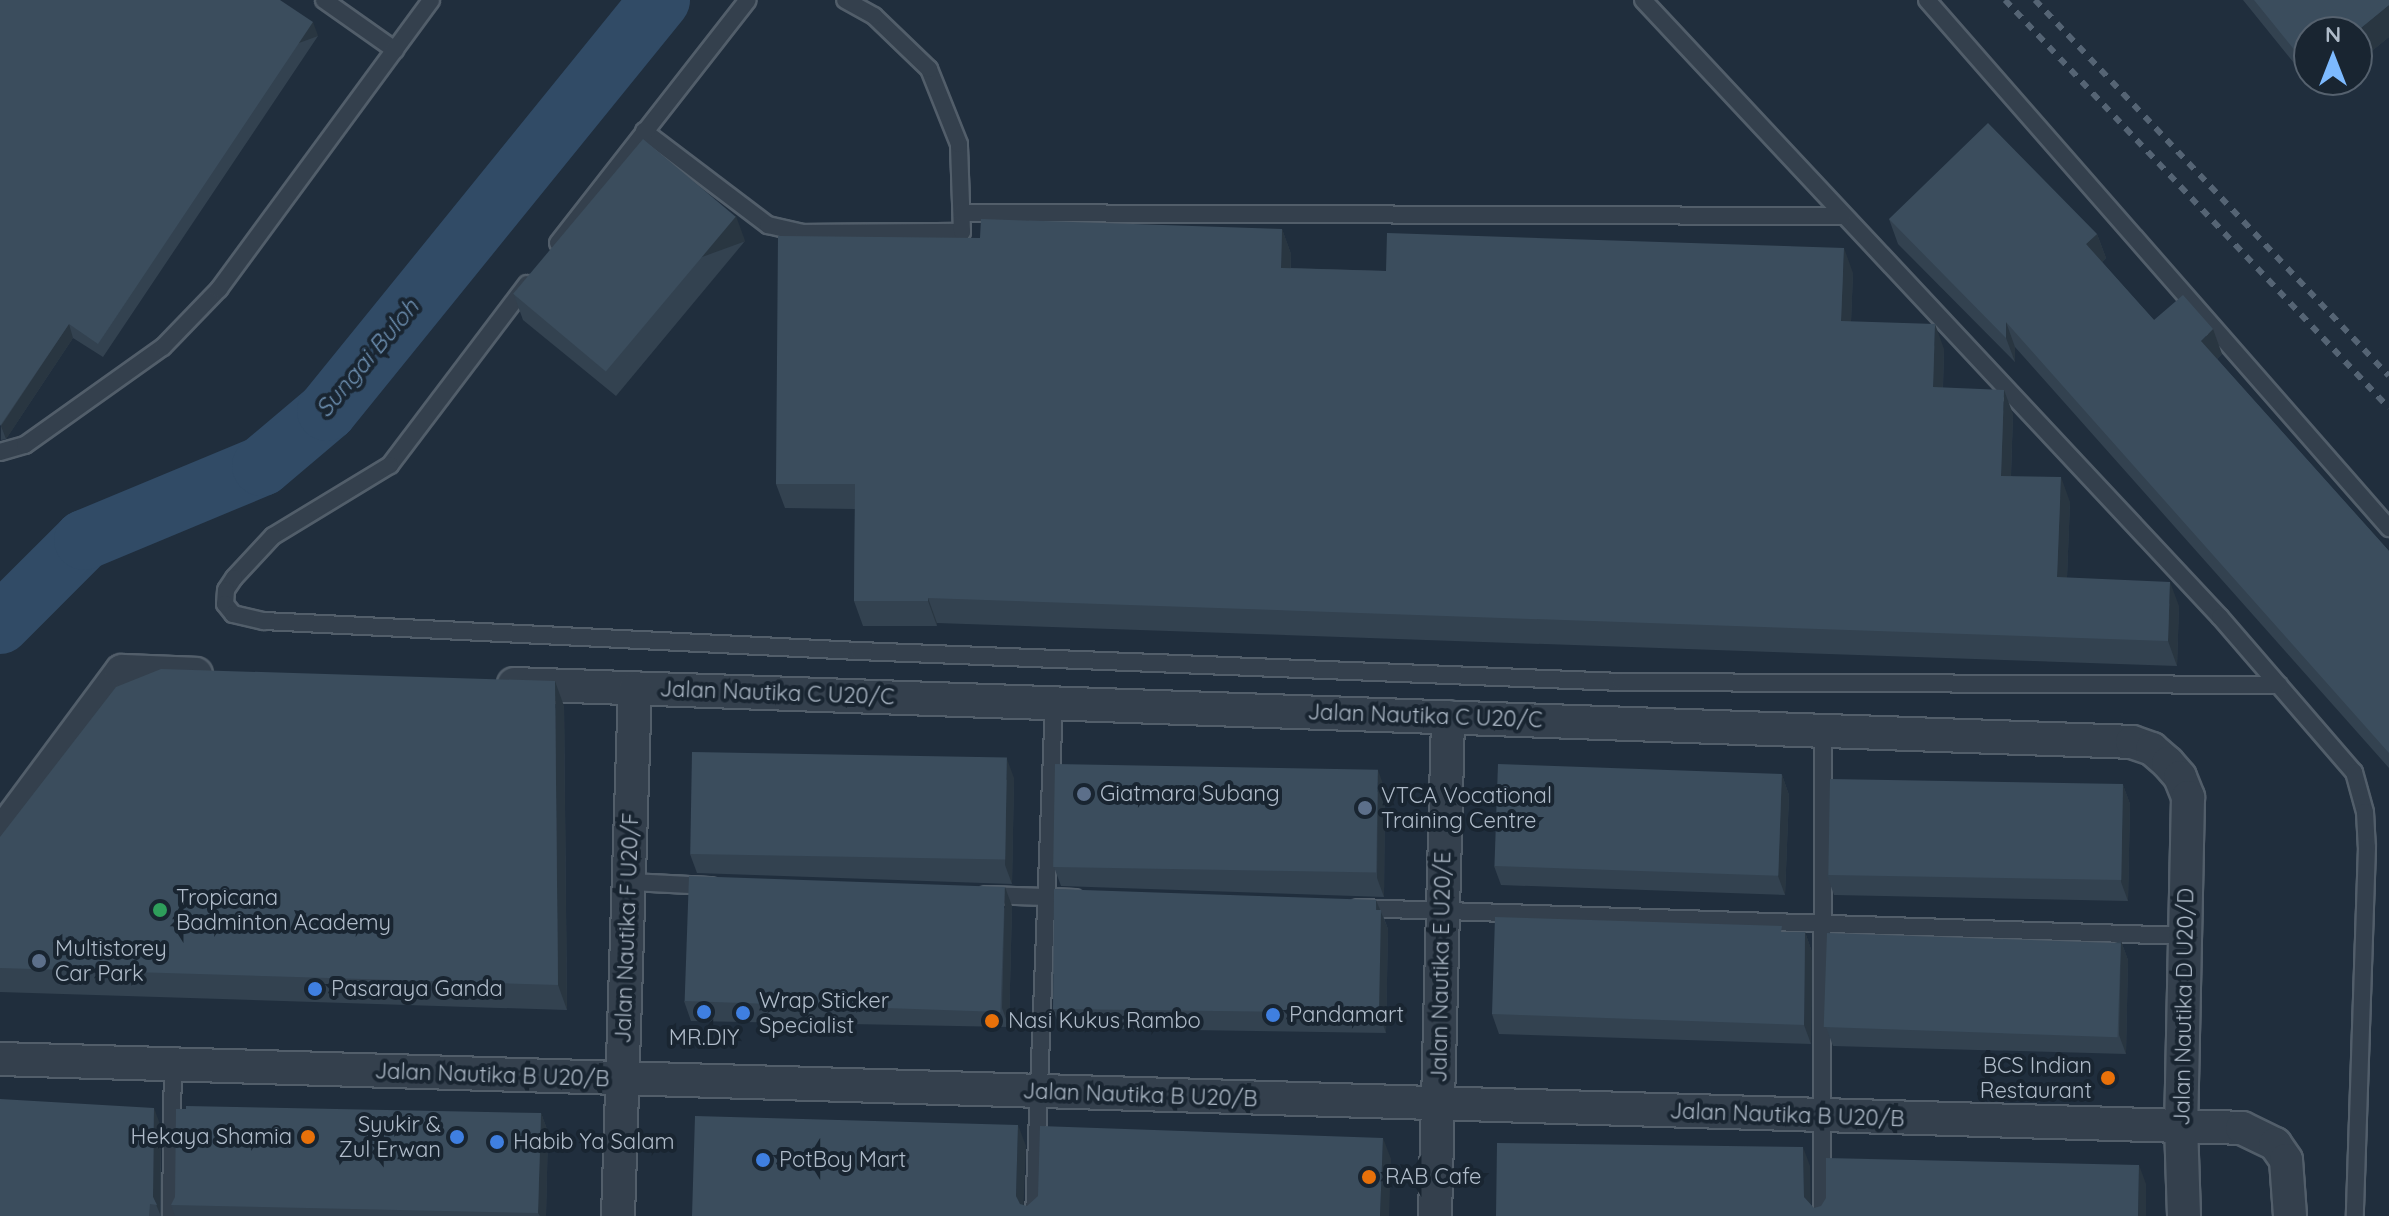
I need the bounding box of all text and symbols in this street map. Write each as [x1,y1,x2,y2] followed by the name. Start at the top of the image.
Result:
[2293,16,2373,96] north arrow
[2325,20,2341,48] text: N
[309,293,425,423] water label: Sungai Buloh
[659,676,895,710] street label: Jalan Nautika C U20/C
[1307,699,1543,733] street label: Jalan Nautika C U20/C
[1100,781,1280,807] place label: Giatmara Subang
[1381,782,1552,834] place label: VTCA Vocational Training Centre
[1075,785,1093,803] marker: Giatmara Subang
[1356,799,1374,817] marker: VTCA Vocational Training Centre
[610,812,644,1044] street label: Jalan Nautika F U20/F
[1426,851,1456,1083] street label: Jalan Nautika E U20/E
[176,884,391,936] place label: Tropicana Badminton Academy
[2169,888,2199,1126] street label: Jalan Nautika D U20/D
[151,901,169,919] marker: Tropicana Badminton Academy
[55,935,167,986] place label: Multistorey Car Park
[30,952,48,970] marker: Multistorey Car Park
[331,976,503,1002] place label: Pasaraya Ganda
[306,980,324,998] marker: Pasaraya Ganda
[759,987,889,1038] place label: Wrap Sticker Specialist
[1289,1002,1404,1028] place label: Pandamart
[695,1003,713,1021] marker: MR.DIY
[734,1004,752,1022] marker: Wrap Sticker Specialist
[1264,1006,1282,1024] marker: Pandamart
[1008,1008,1201,1034] place label: Nasi Kukus Rambo
[983,1012,1001,1030] marker: Nasi Kukus Rambo
[669,1025,739,1051] place label: MR.DIY
[1980,1052,2092,1104] place label: BCS Indian Restaurant
[374,1058,610,1092] street label: Jalan Nautika B U20/B
[2099,1069,2117,1087] marker: BCS Indian Restaurant
[1022,1078,1258,1112] street label: Jalan Nautika B U20/B
[1669,1098,1905,1132] street label: Jalan Nautika B U20/B
[339,1111,441,1162] place label: Syukir & Zul Erwan
[131,1124,292,1150] place label: Hekaya Shamia
[299,1128,317,1146] marker: Hekaya Shamia
[448,1128,466,1146] marker: Syukir & Zul Erwan
[513,1129,675,1155] place label: Habib Ya Salam
[488,1133,506,1151] marker: Habib Ya Salam
[779,1147,906,1173] place label: PotBoy Mart
[754,1151,772,1169] marker: PotBoy Mart
[1385,1164,1482,1190] place label: RAB Cafe
[1360,1168,1378,1186] marker: RAB Cafe

